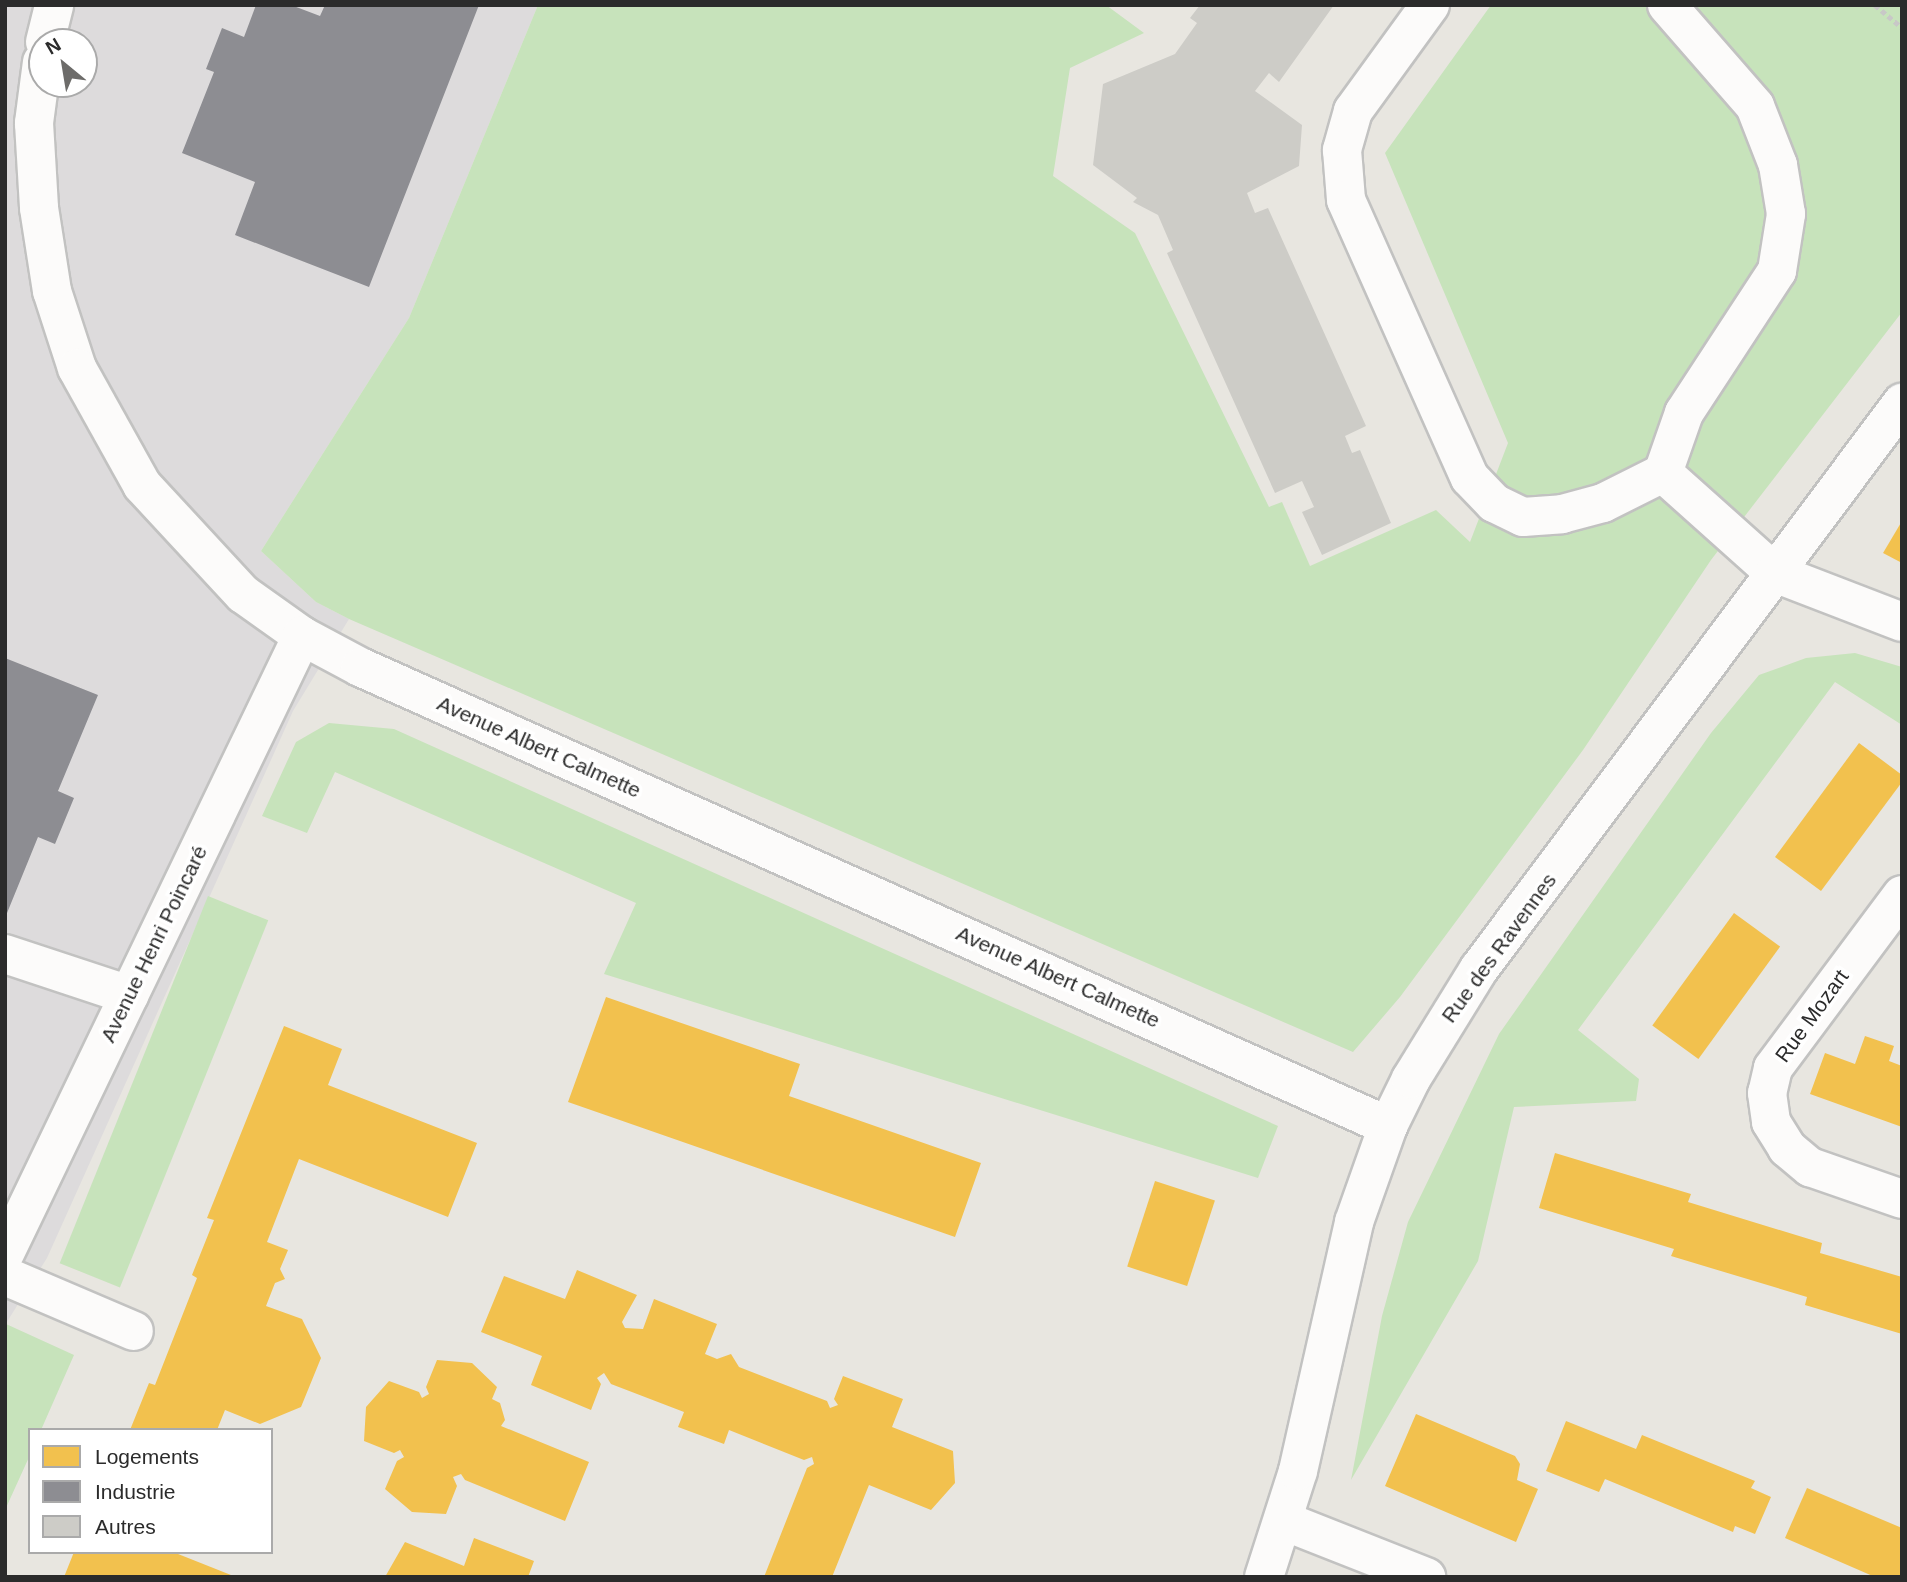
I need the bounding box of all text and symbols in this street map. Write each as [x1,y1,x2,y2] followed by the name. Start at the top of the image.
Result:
[28,28,98,98] north arrow
[42,34,64,59] text: N
[433,690,645,804] street label: Avenue Albert Calmette
[95,842,213,1046] street label: Avenue Henri Poincaré
[1436,868,1562,1028] street label: Rue des Ravennes
[952,920,1164,1034] street label: Avenue Albert Calmette
[1770,965,1854,1067] street label: Rue Mozart
[28,1428,273,1554] legend
[95,1445,199,1468] text: Logements
[95,1480,176,1503] text: Industrie
[95,1515,156,1538] text: Autres

